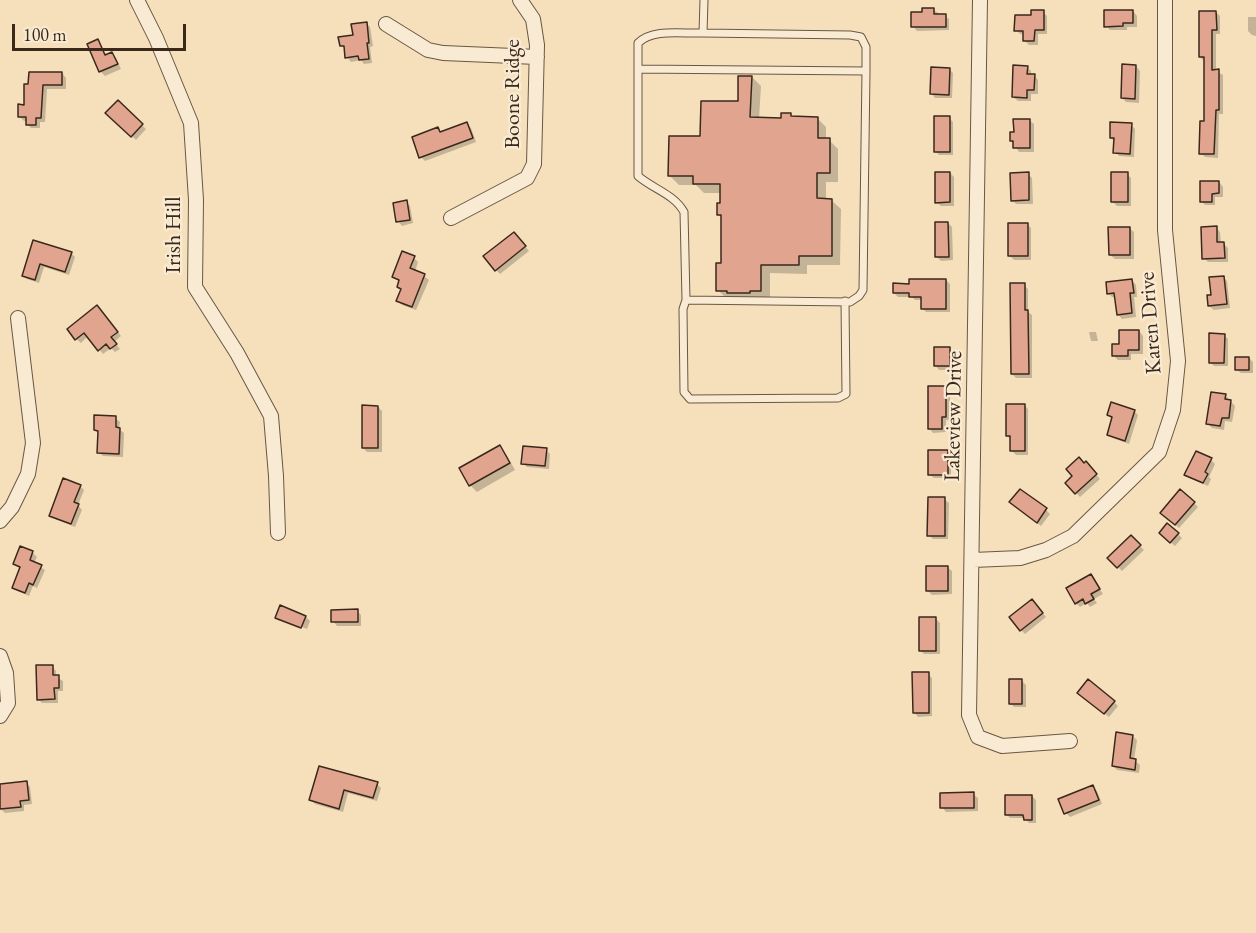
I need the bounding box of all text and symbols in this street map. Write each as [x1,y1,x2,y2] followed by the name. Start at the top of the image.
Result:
[15,12,189,50] scale bar
[23,23,67,46] text: 100 m
[500,39,526,149] street label: Boone Ridge
[161,197,187,273] street label: Irish Hill
[1134,271,1168,375] street label: Karen Drive
[940,350,968,482] street label: Lakeview Drive

